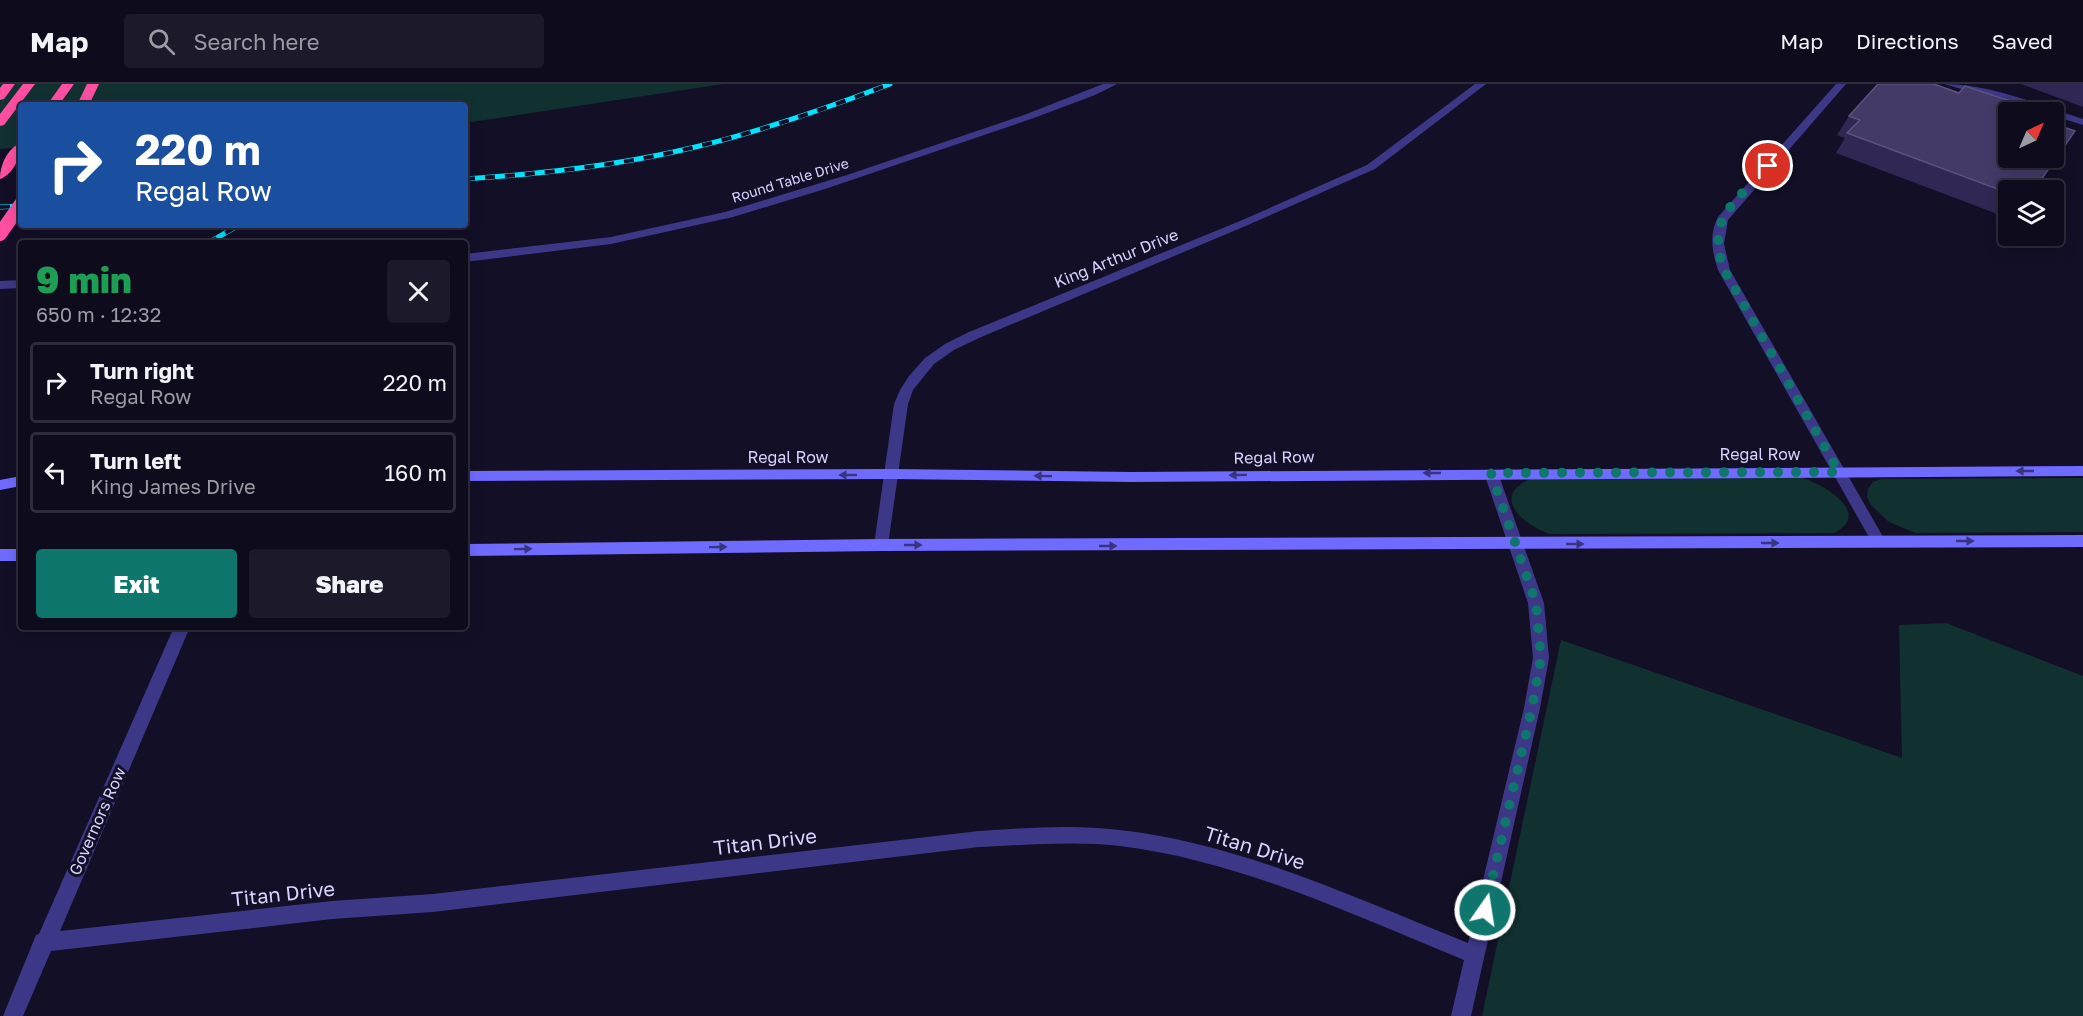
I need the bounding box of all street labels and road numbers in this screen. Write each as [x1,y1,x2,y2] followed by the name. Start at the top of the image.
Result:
[729,154,851,206] street label: Round Table Drive
[1051,224,1181,292] street label: King Arthur Drive
[1719,444,1801,464] street label: Regal Row
[1233,446,1315,468] street label: Regal Row
[747,447,829,467] street label: Regal Row
[64,764,130,878] street label: Governors Row
[1202,820,1308,874] street label: Titan Drive
[712,823,818,859] street label: Titan Drive
[230,876,336,910] street label: Titan Drive

